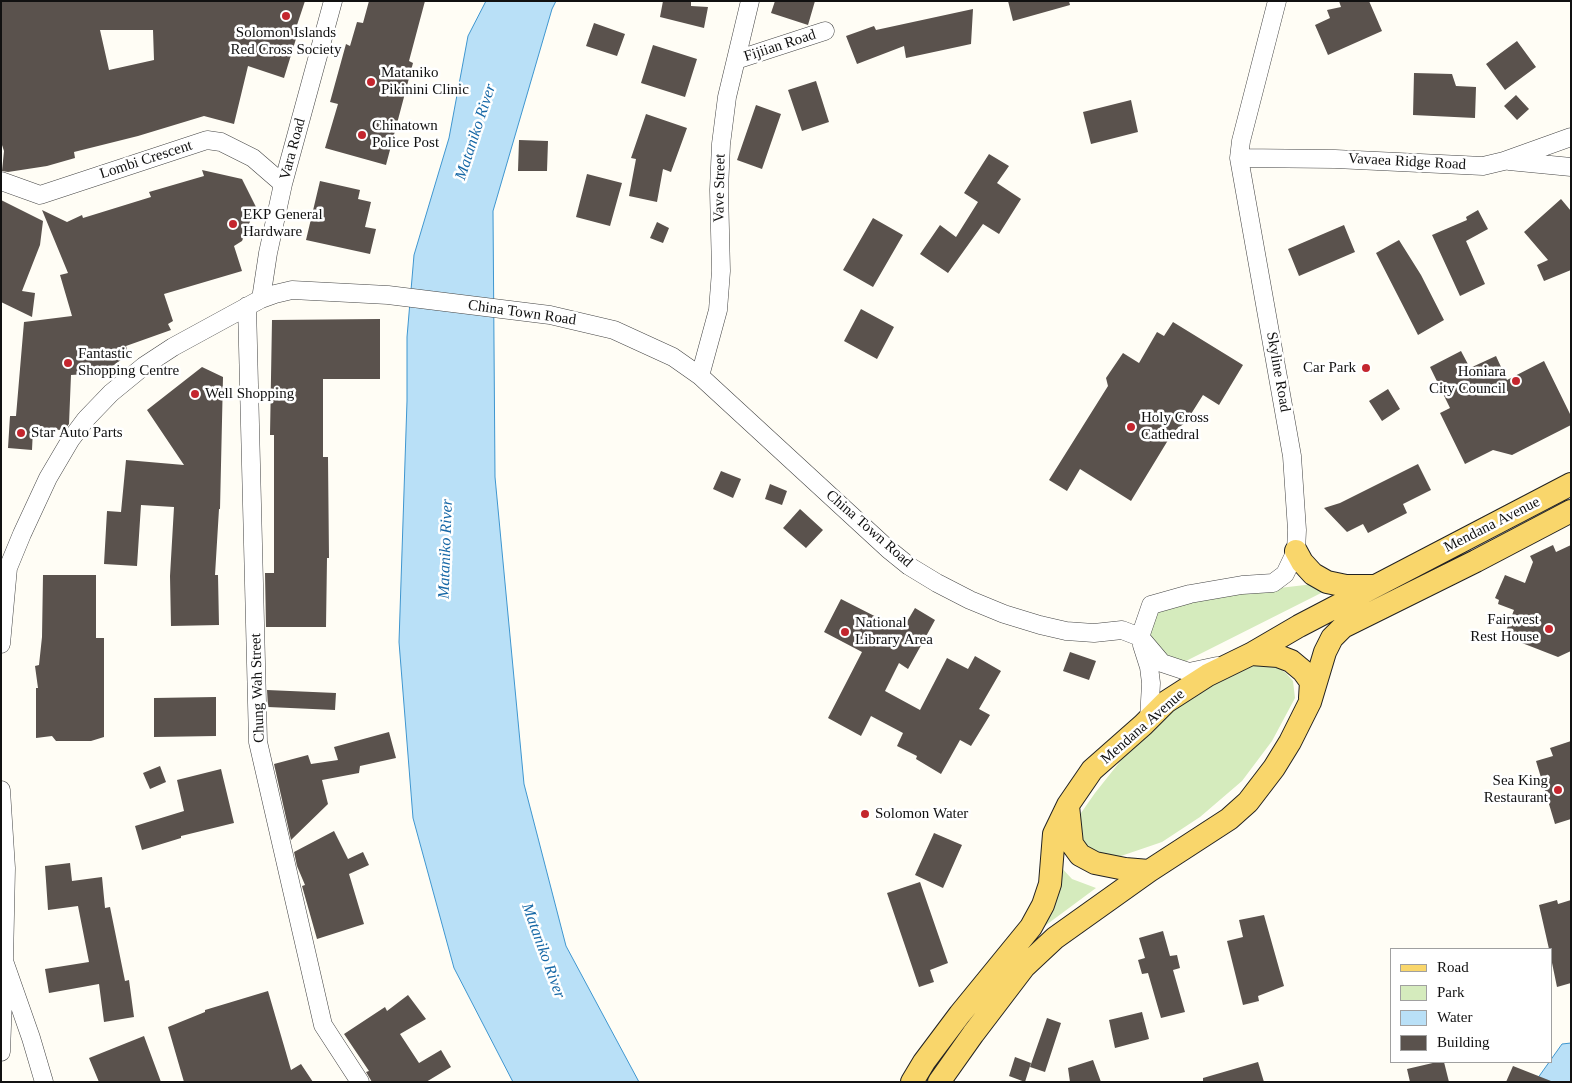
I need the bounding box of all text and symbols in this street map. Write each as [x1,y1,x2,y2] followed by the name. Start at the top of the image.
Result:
[280,10,292,22] marker: Solomon Islands Red Cross Society
[231,24,341,59] place label: Solomon Islands Red Cross Society
[742,26,818,66] street label: Fijiian Road
[381,64,469,99] place label: Mataniko Pikinini Clinic
[365,76,377,88] marker: Mataniko Pikinini Clinic
[451,81,501,183] water label: Mataniko River
[276,116,310,182] street label: Vara Road
[372,117,439,152] place label: Chinatown Police Post
[356,129,368,141] marker: Chinatown Police Post
[97,137,195,183] street label: Lombi Crescent
[1347,150,1467,174] street label: Vavaea Ridge Road
[710,153,730,223] street label: Vave Street
[243,206,323,241] place label: EKP General Hardware
[227,218,239,230] marker: EKP General Hardware
[467,297,577,329] street label: China Town Road
[1262,330,1294,414] street label: Skyline Road
[78,345,179,380] place label: Fantastic Shopping Centre
[62,357,74,369] marker: Fantastic Shopping Centre
[1303,359,1356,377] place label: Car Park
[1360,362,1372,374] marker: Car Park
[1429,363,1506,398] place label: Honiara City Council
[1510,375,1522,387] marker: Honiara City Council
[205,385,294,403] place label: Well Shopping
[189,388,201,400] marker: Well Shopping
[1141,409,1209,444] place label: Holy Cross Cathedral
[1125,421,1137,433] marker: Holy Cross Cathedral
[31,424,123,442] place label: Star Auto Parts
[15,427,27,439] marker: Star Auto Parts
[822,486,916,572] street label: China Town Road
[1441,493,1543,557] street label: Mendana Avenue
[435,499,457,599] water label: Mataniko River
[1470,611,1539,646] place label: Fairwest Rest House
[855,614,933,649] place label: National Library Area
[1543,623,1555,635] marker: Fairwest Rest House
[839,626,851,638] marker: National Library Area
[247,633,269,743] street label: Chung Wah Street
[1097,686,1189,768] street label: Mendana Avenue
[1484,772,1548,807] place label: Sea King Restaurant
[1552,784,1564,796] marker: Sea King Restaurant
[875,805,968,823] place label: Solomon Water
[859,808,871,820] marker: Solomon Water
[517,901,569,1001] water label: Mataniko River
[1390,948,1552,1063] legend
[1437,959,1469,975] text: Road
[1437,984,1465,1000] text: Park
[1437,1009,1472,1025] text: Water
[1437,1034,1490,1050] text: Building

